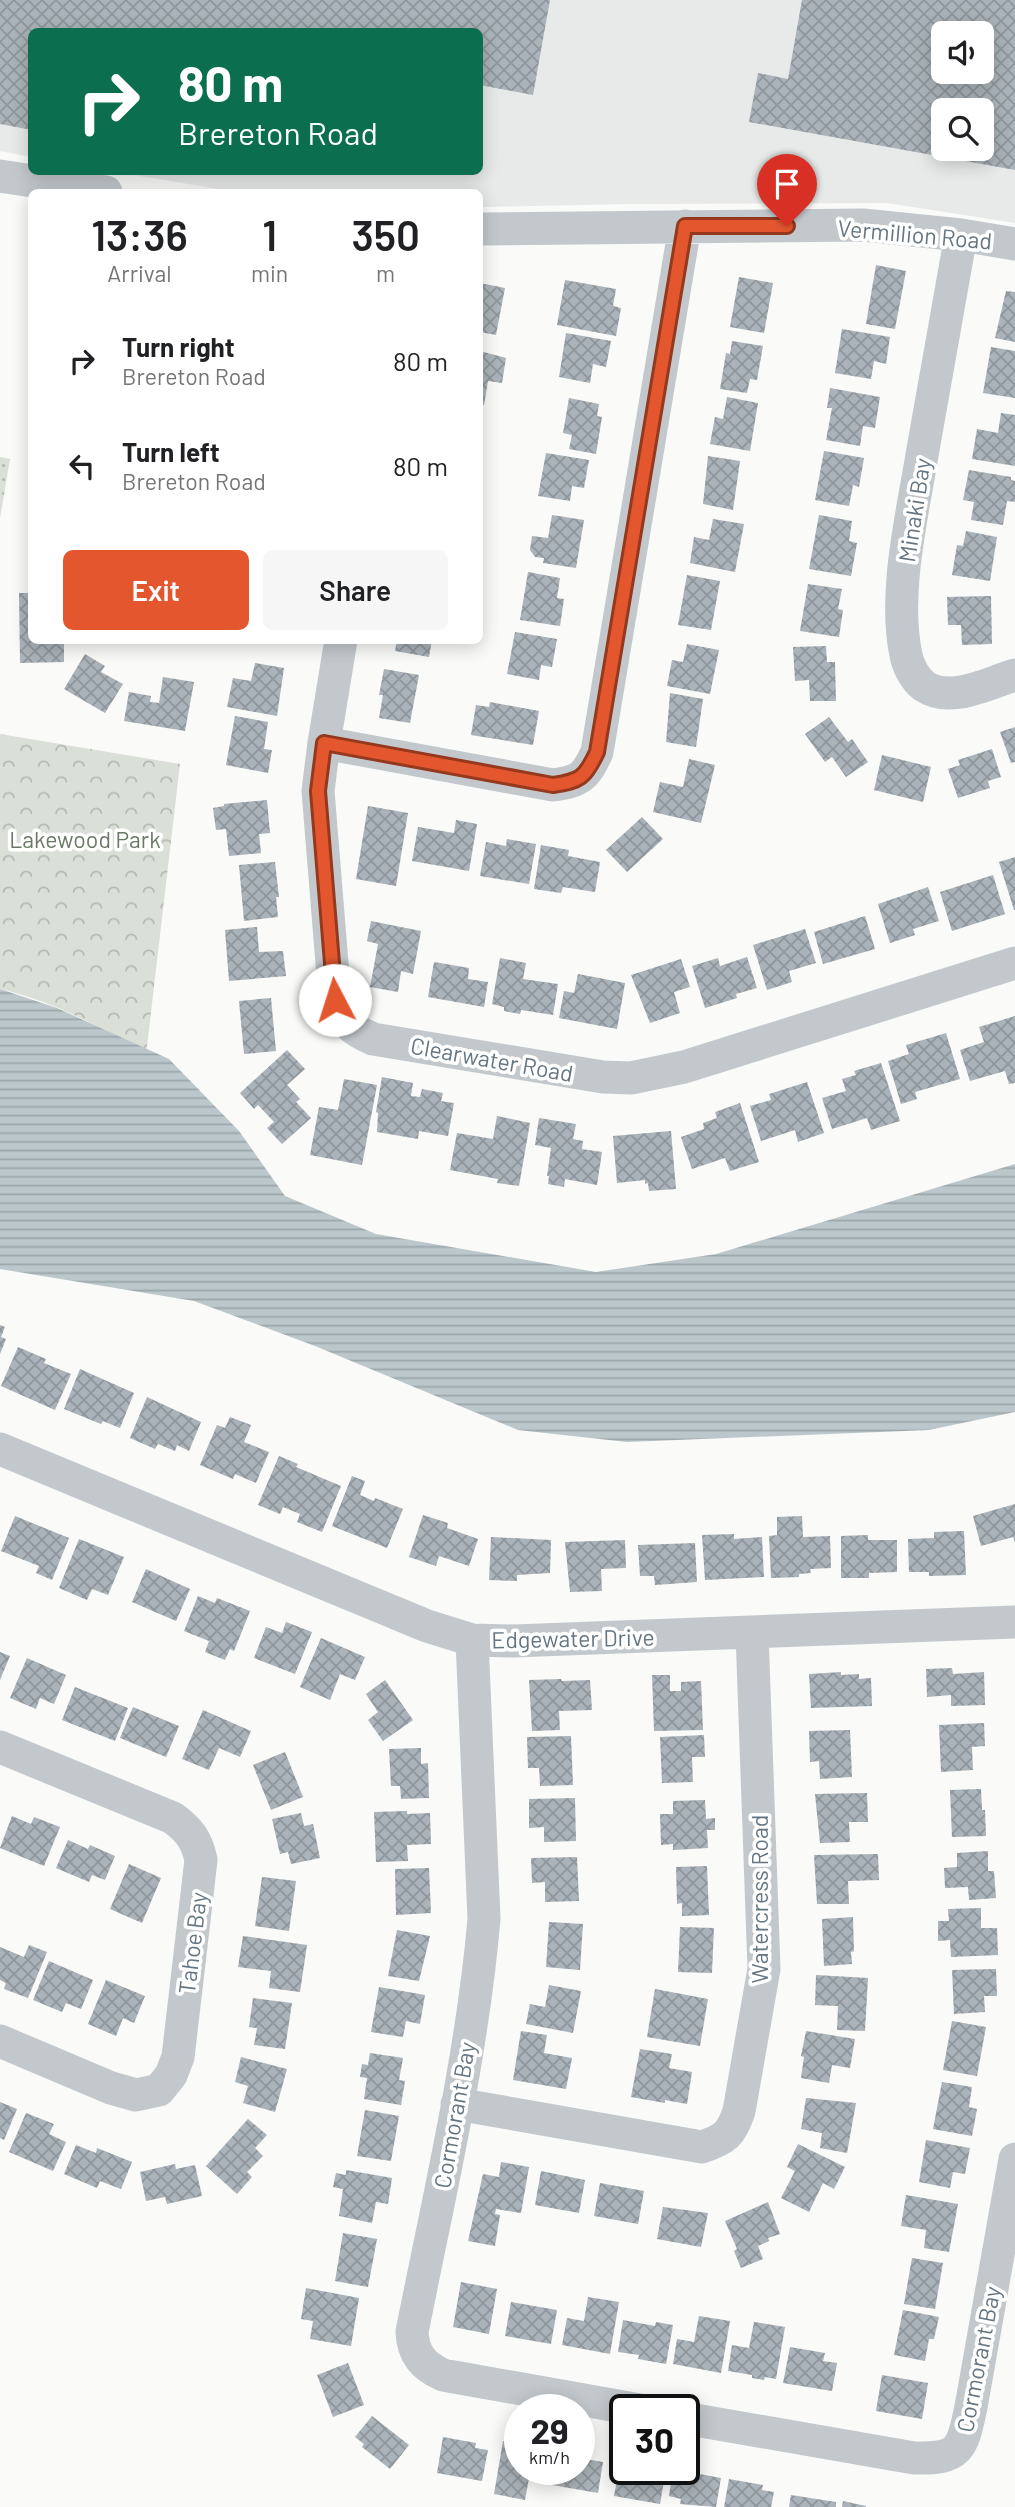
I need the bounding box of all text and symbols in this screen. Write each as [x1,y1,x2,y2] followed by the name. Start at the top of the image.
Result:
[931,21,994,161] map controls
[931,21,994,84] button: sound
[178,53,283,112] text: 80 m
[63,56,154,147] icon: right
[931,98,994,161] button: search
[178,113,378,151] text: Brereton Road
[757,154,817,226] pin
[768,165,806,203] icon: arrive
[91,209,188,259] text: 13:36
[262,209,277,259] text: 1
[351,209,420,259] text: 350
[837,213,993,255] street label: Vermillion Road
[107,259,172,287] text: Arrival
[251,259,288,287] text: min
[376,259,395,287] text: m
[122,331,235,362] text: Turn right
[63,342,101,380] icon: right
[393,345,448,376] text: 80 m
[122,362,266,390] text: Brereton Road
[122,436,220,467] text: Turn left
[63,447,101,485] icon: left
[393,450,448,481] text: 80 m
[892,456,936,564] street label: Minaki Bay
[122,467,266,495] text: Brereton Road
[63,550,249,630] button: Exit
[263,550,448,630] button: Share
[9,825,161,853] park label: Lakewood Park
[298,963,372,1037] position arrow
[409,1031,575,1087] street label: Clearwater Road
[491,1623,655,1653] street label: Edgewater Drive
[745,1815,773,1983] street label: Watercress Road
[172,1890,212,1996] street label: Tahoe Bay
[427,2039,481,2190] street label: Cormorant Bay
[950,2283,1006,2434] street label: Cormorant Bay
[609,2394,700,2485] speed limit sign: 30
[530,2409,569,2451] text: 29
[529,2446,570,2468] text: km/h

